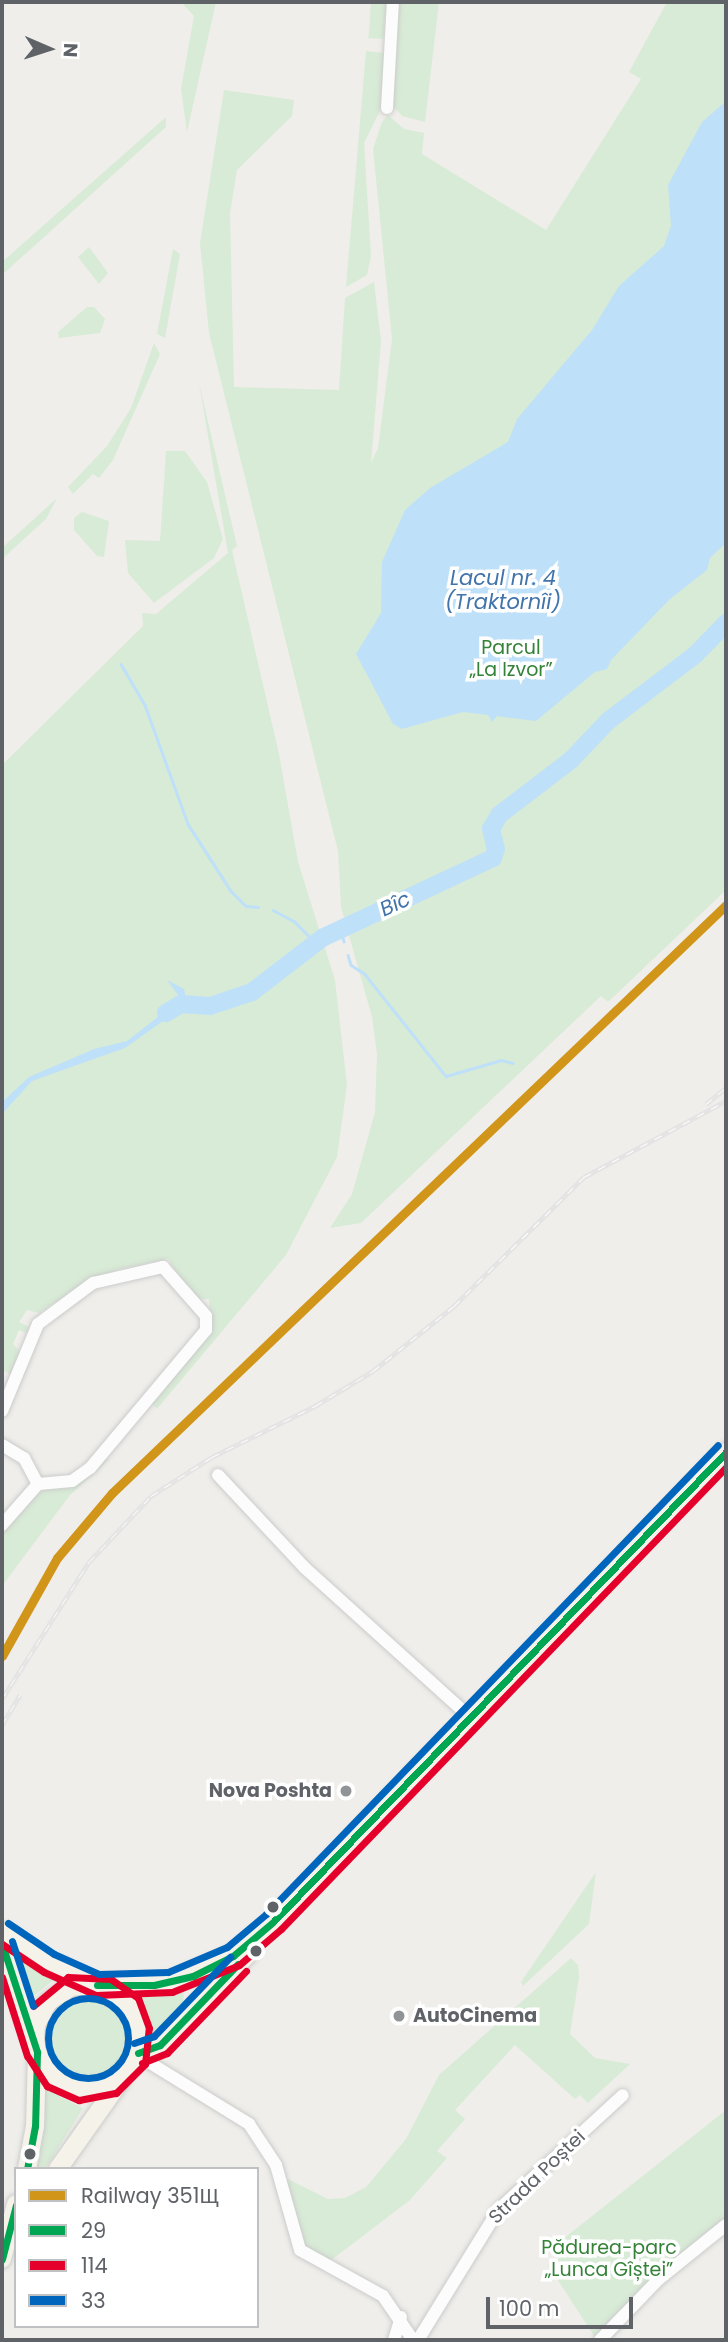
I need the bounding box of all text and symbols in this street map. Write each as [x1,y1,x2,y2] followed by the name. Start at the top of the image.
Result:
[14,14,84,84] north arrow
[57,42,84,58] text: N
[445,565,561,615] water label: Lacul nr. 4 (Traktornîi)
[469,637,553,681] park label: Parcul „La Izvor”
[376,886,414,922] water label: Bîc
[209,1780,332,1802] place label: Nova Poshta
[338,1783,354,1799] marker: Nova Poshta
[266,1900,280,1914] unlabelled marker
[249,1944,263,1958] unlabelled marker
[413,2005,537,2027] place label: AutoCinema
[391,2008,407,2024] marker: AutoCinema
[484,2125,590,2229] street label: Strada Poștei
[23,2147,37,2161] unlabelled marker
[14,2167,259,2328] legend
[81,2181,219,2210] text: Railway 351Щ
[81,2216,106,2245] text: 29
[541,2237,677,2281] park label: Pădurea-parc „Lunca Gîștei”
[81,2251,108,2280] text: 114
[490,2282,637,2326] scale bar
[81,2286,106,2315] text: 33
[499,2294,559,2323] text: 100 m

